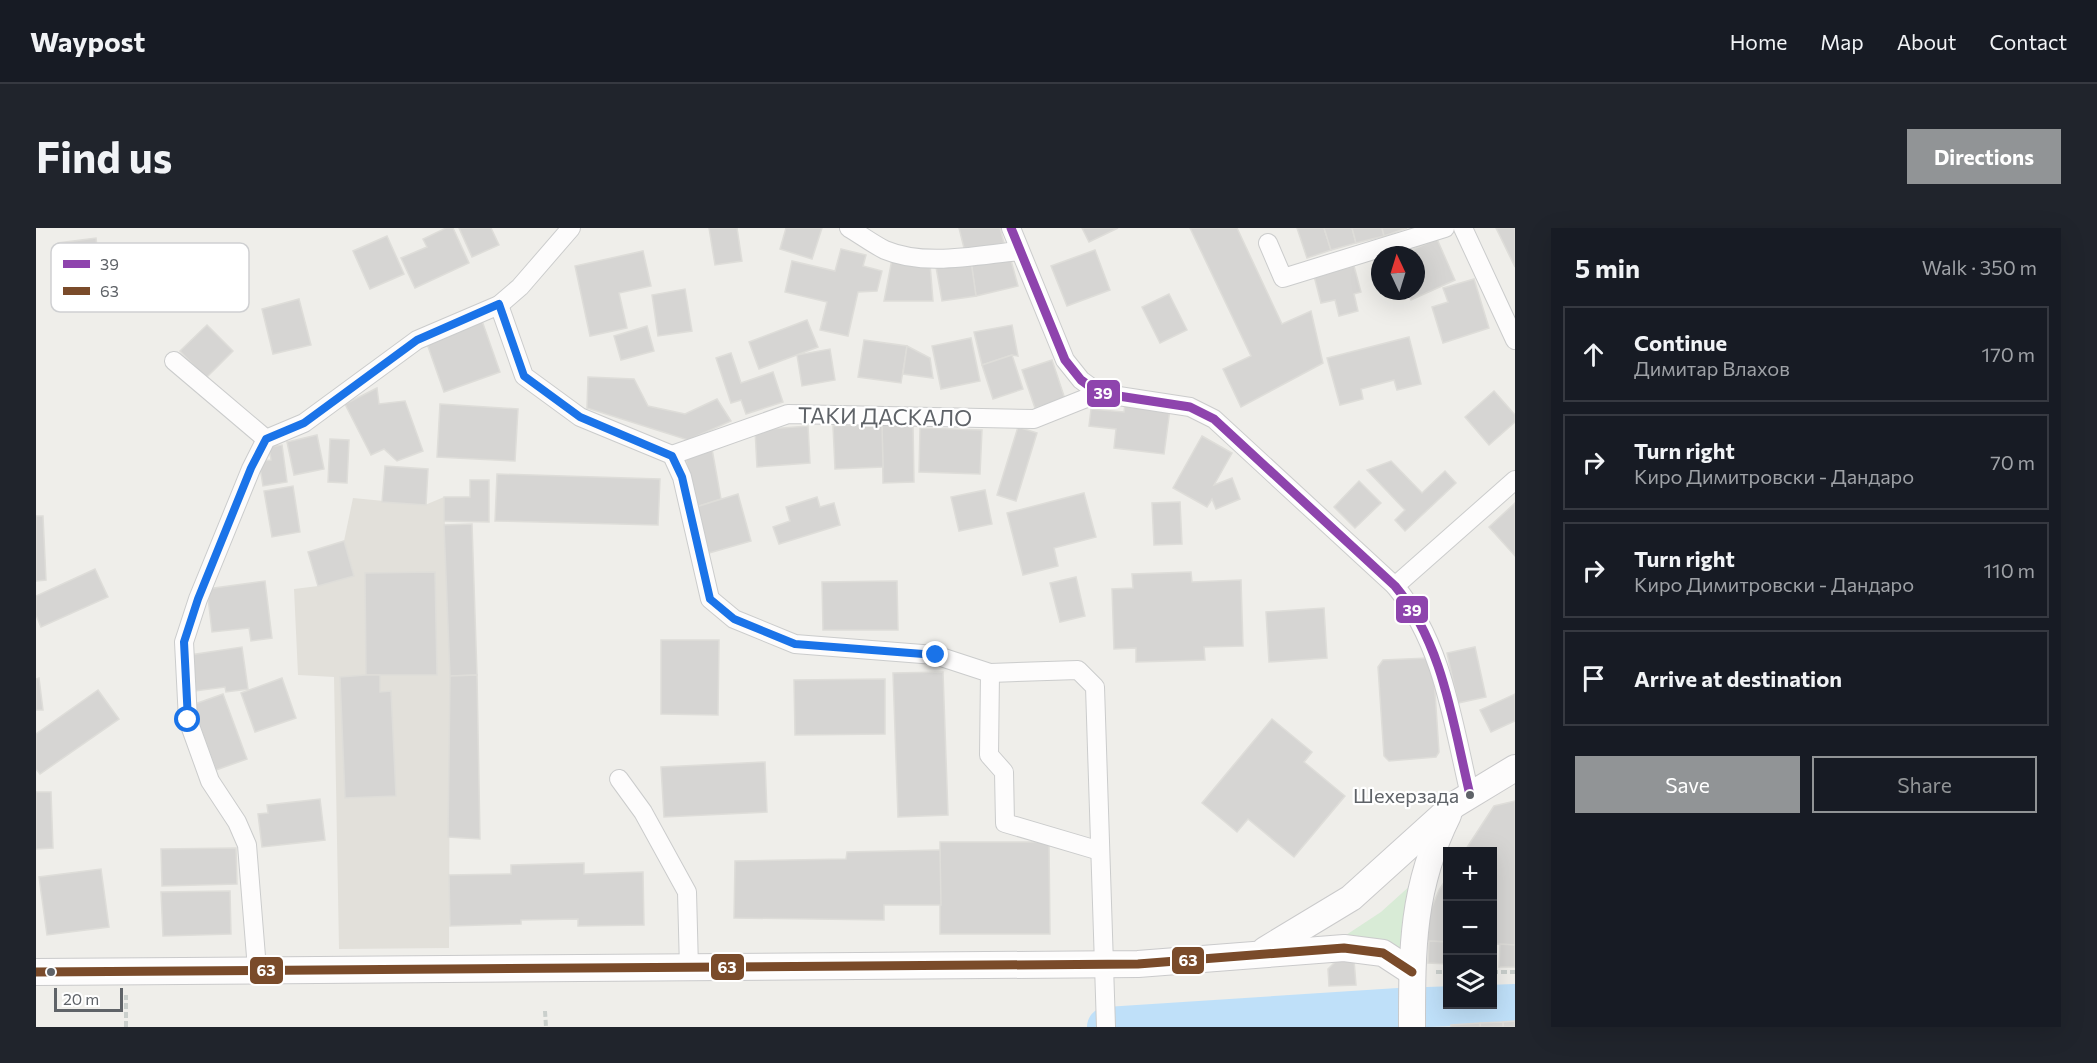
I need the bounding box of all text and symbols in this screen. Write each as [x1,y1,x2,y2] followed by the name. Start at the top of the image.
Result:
[30,24,145,58] text: Waypost
[1730,29,1787,54] text: Home
[1820,29,1864,54] text: Map
[1897,29,1956,54] text: About
[1989,29,2067,54] text: Contact
[1907,129,2061,184] button: Directions
[36,130,172,182] text: Find us
[51,243,249,312] legend
[1371,246,1425,300] north arrow
[1575,252,1640,283] text: 5 min
[100,254,119,273] text: 39
[1922,255,2037,279] text: Walk · 350 m
[100,281,119,300] text: 63
[1634,329,1727,356] text: Continue
[1577,338,1610,371] icon: ahead
[1982,342,2035,366] text: 170 m
[1634,356,1790,380] text: Димитар Влахов
[1086,379,1121,408] line badge: 39
[1093,383,1113,402] text: 39
[798,401,972,431] street label: ТАКИ ДАСКАЛО
[1634,437,1735,464] text: Turn right
[1577,446,1610,479] icon: right
[1990,450,2035,474] text: 70 m
[1634,464,1914,488] text: Киро Димитровски - Дандаро
[1634,545,1735,572] text: Turn right
[1577,554,1610,587] icon: right
[1984,558,2035,582] text: 110 m
[1634,572,1914,596] text: Киро Димитровски - Дандаро
[1395,595,1429,624] line badge: 39
[1402,600,1422,619] text: 39
[922,641,948,667] route end
[1577,662,1610,695] icon: arrive
[1634,665,1842,692] text: Arrive at destination
[174,706,200,732] route start
[1575,756,1800,813] button: Save
[1812,756,2037,813] button: Share
[1353,783,1459,807] place label: Шехерзада
[1464,789,1476,801] marker: Шехерзада
[1443,847,1497,1009] map controls
[1443,847,1497,901] button: +
[1443,901,1497,955] button: −
[1171,946,1205,975] line badge: 63
[1178,950,1198,969] text: 63
[710,953,745,981] line badge: 63
[1443,955,1497,1009] button: layers
[249,956,284,985] line badge: 63
[717,957,737,976] text: 63
[256,960,276,979] text: 63
[45,966,57,978] unlabelled marker
[54,985,123,1012] scale bar
[63,989,99,1008] text: 20 m

